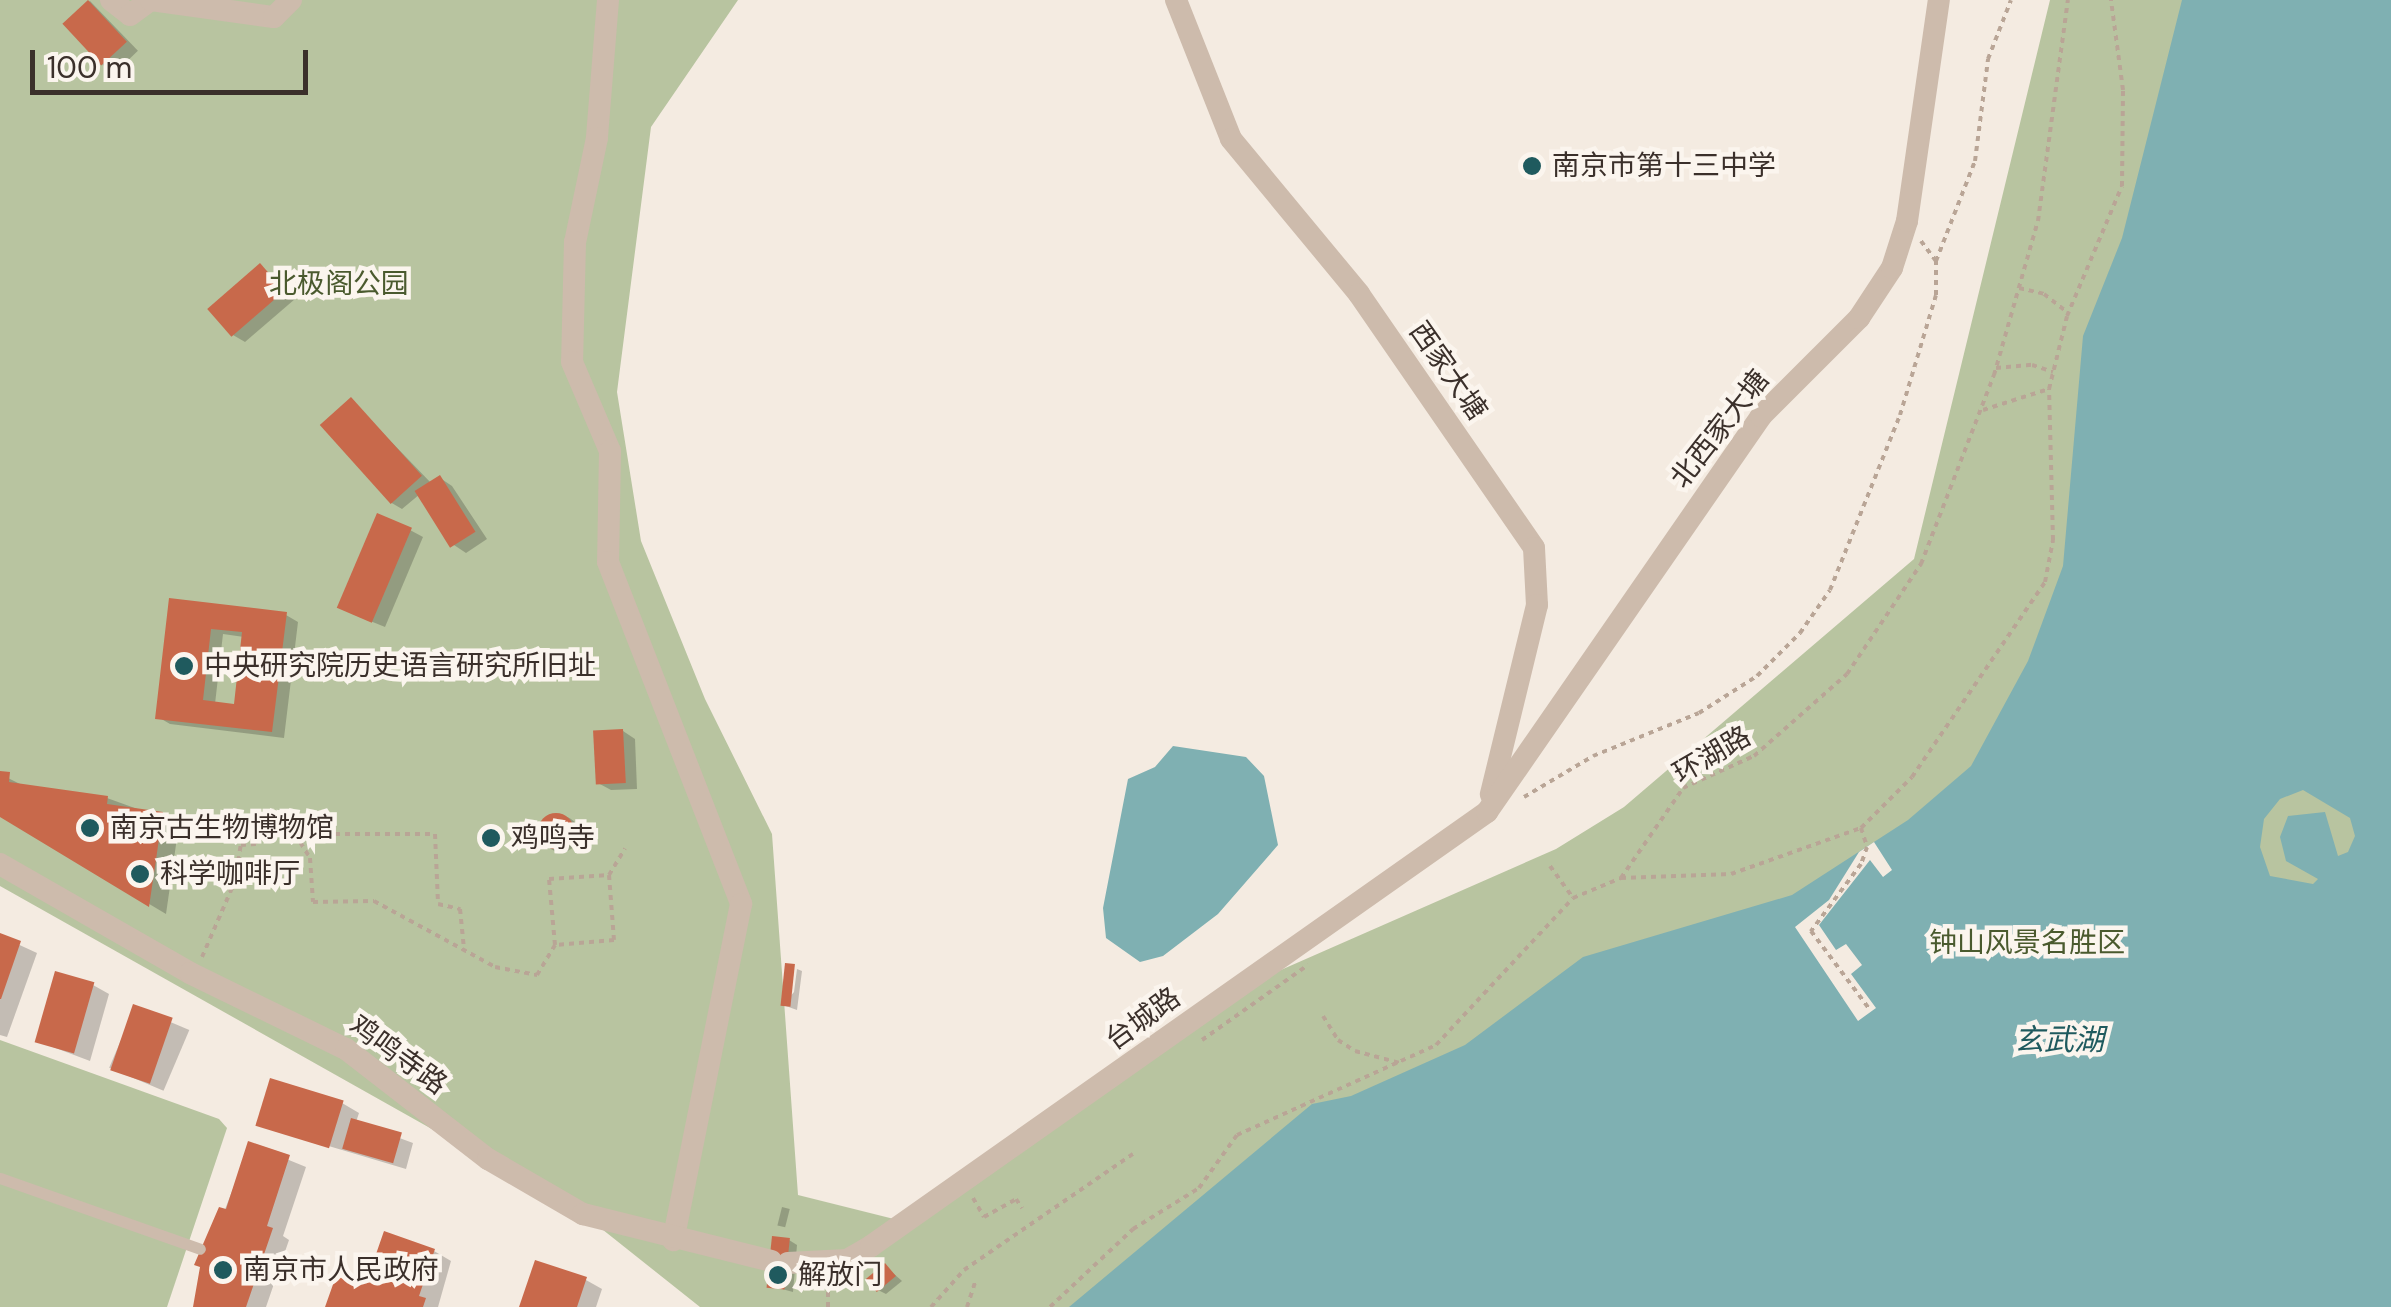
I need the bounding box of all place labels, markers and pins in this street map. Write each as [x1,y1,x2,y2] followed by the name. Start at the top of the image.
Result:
[1552,149,1776,183] place label: 南京市第十三中学
[1521,155,1543,177] marker: 南京市第十三中学
[204,649,596,683] place label: 中央研究院历史语言研究所旧址
[173,655,195,677] marker: 中央研究院历史语言研究所旧址
[110,811,334,845] place label: 南京古生物博物馆
[79,817,101,839] marker: 南京古生物博物馆
[511,821,595,855] place label: 鸡鸣寺
[480,827,502,849] marker: 鸡鸣寺
[160,857,300,891] place label: 科学咖啡厅
[129,863,151,885] marker: 科学咖啡厅
[243,1253,439,1287] place label: 南京市人民政府
[798,1258,882,1292] place label: 解放门
[212,1259,234,1281] marker: 南京市人民政府
[767,1264,789,1286] marker: 解放门

